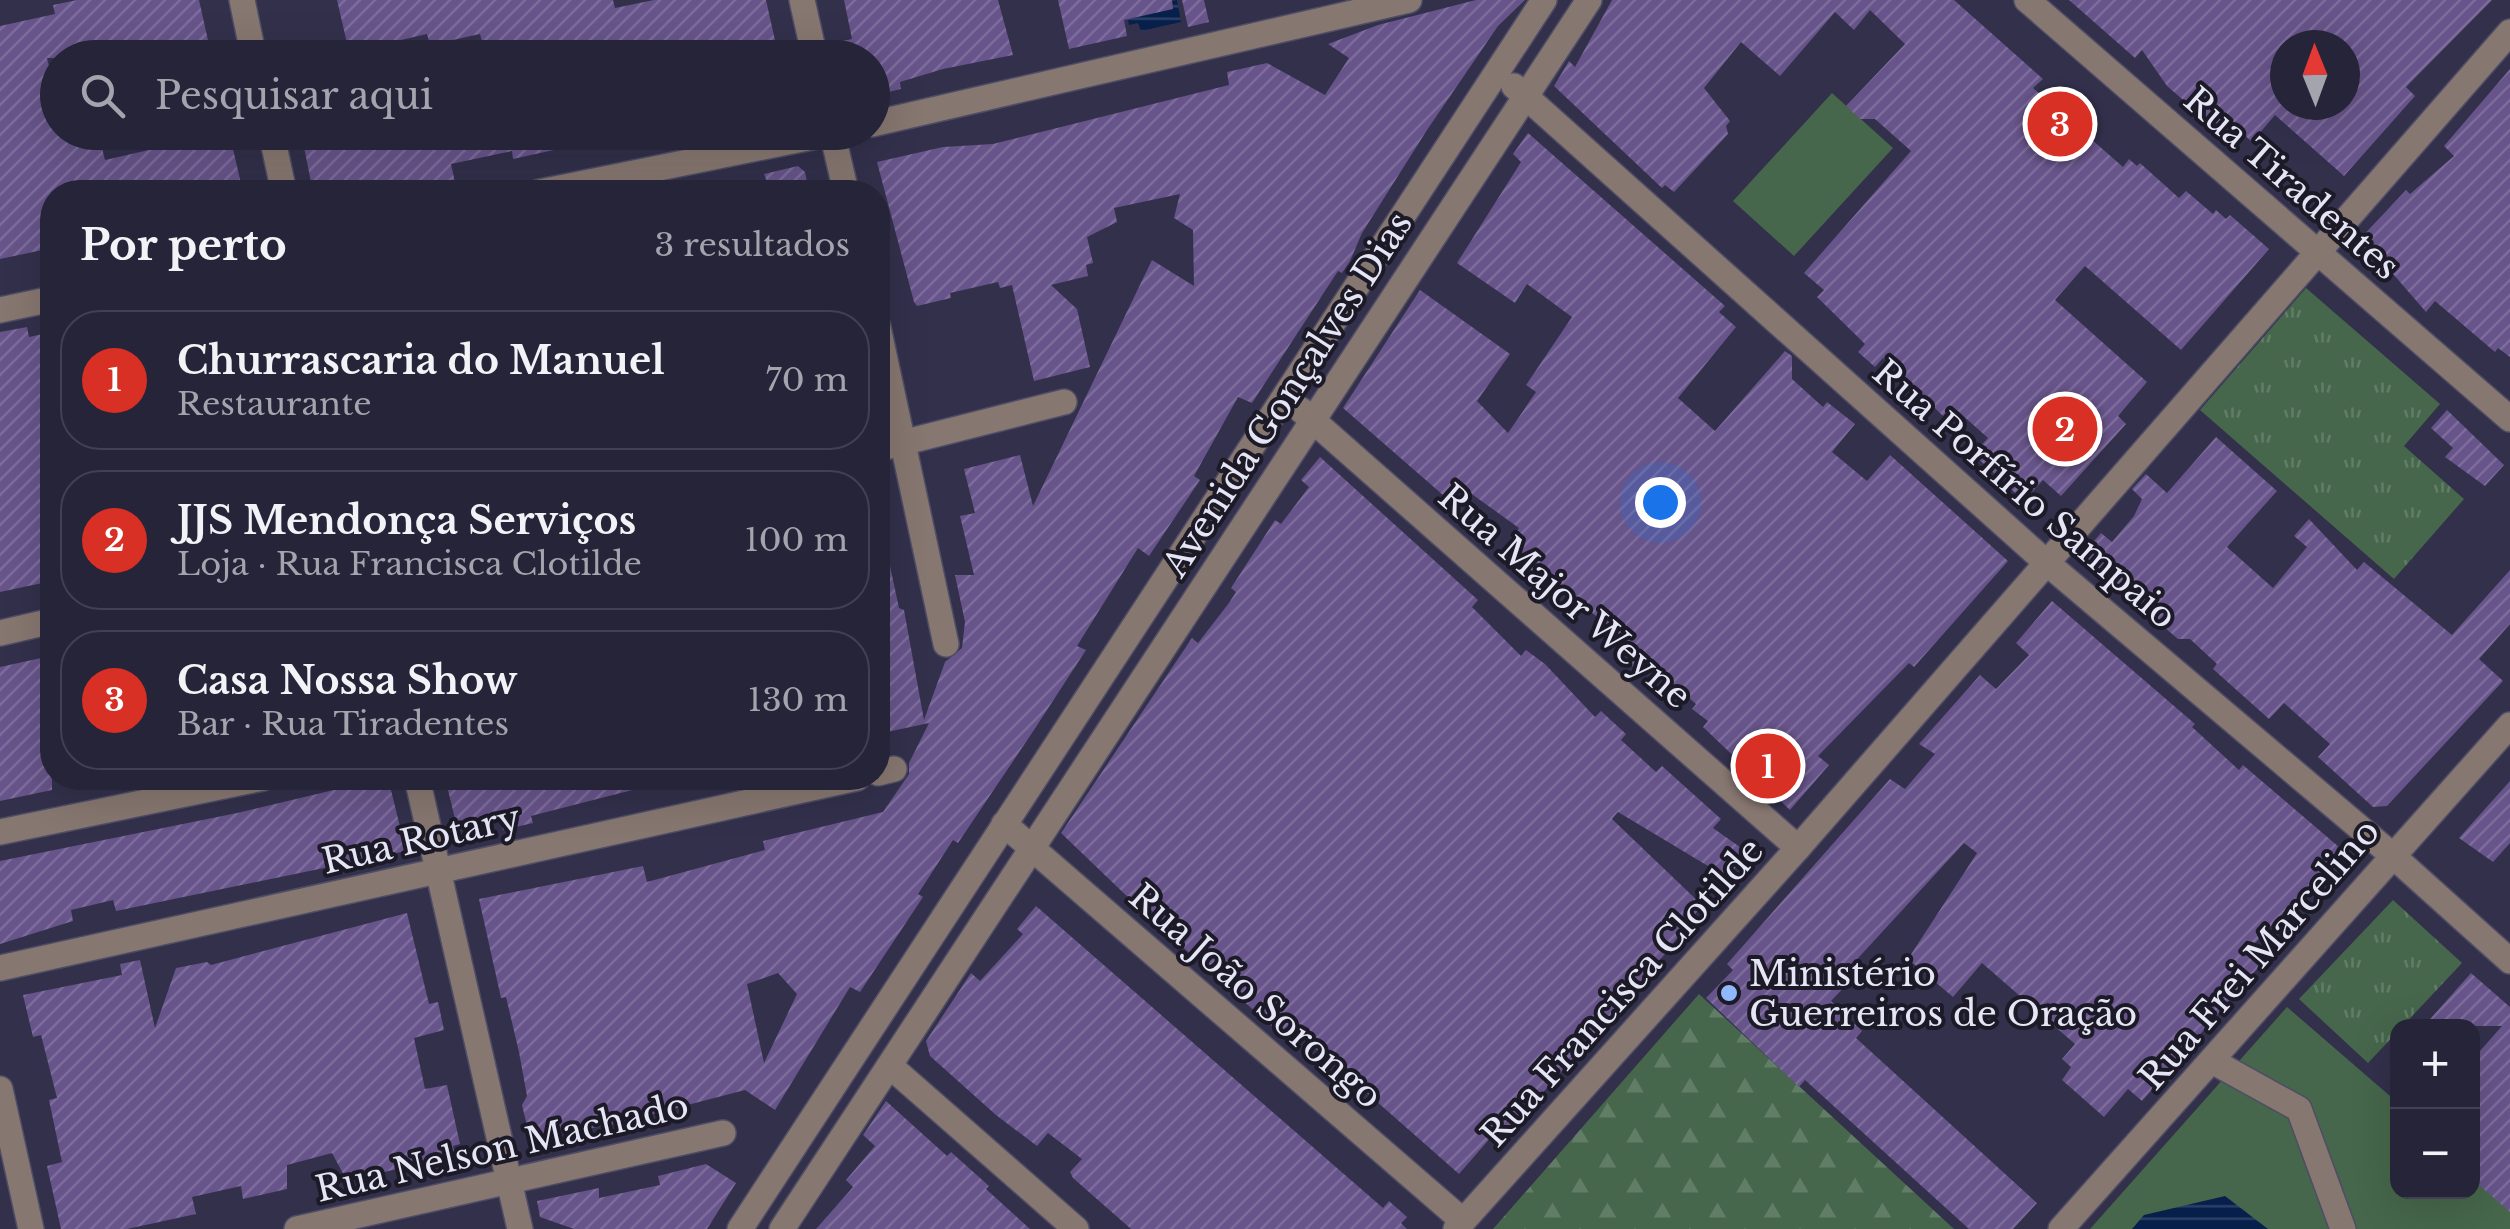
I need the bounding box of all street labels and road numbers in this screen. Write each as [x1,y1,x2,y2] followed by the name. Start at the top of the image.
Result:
[2176,78,2408,288] street label: Rua Tiradentes
[1152,204,1421,585] street label: Avenida Gonçalves Dias
[1864,350,2186,638] street label: Rua Porfírio Sampaio
[1430,475,1700,717] street label: Rua Major Weyne
[318,795,524,883] street label: Rua Rotary
[2130,810,2388,1098] street label: Rua Frei Marcelino
[1472,829,1772,1155] street label: Rua Francisca Clotilde
[1121,875,1391,1117] street label: Rua João Sorongo
[311,1083,693,1211] street label: Rua Nelson Machado

